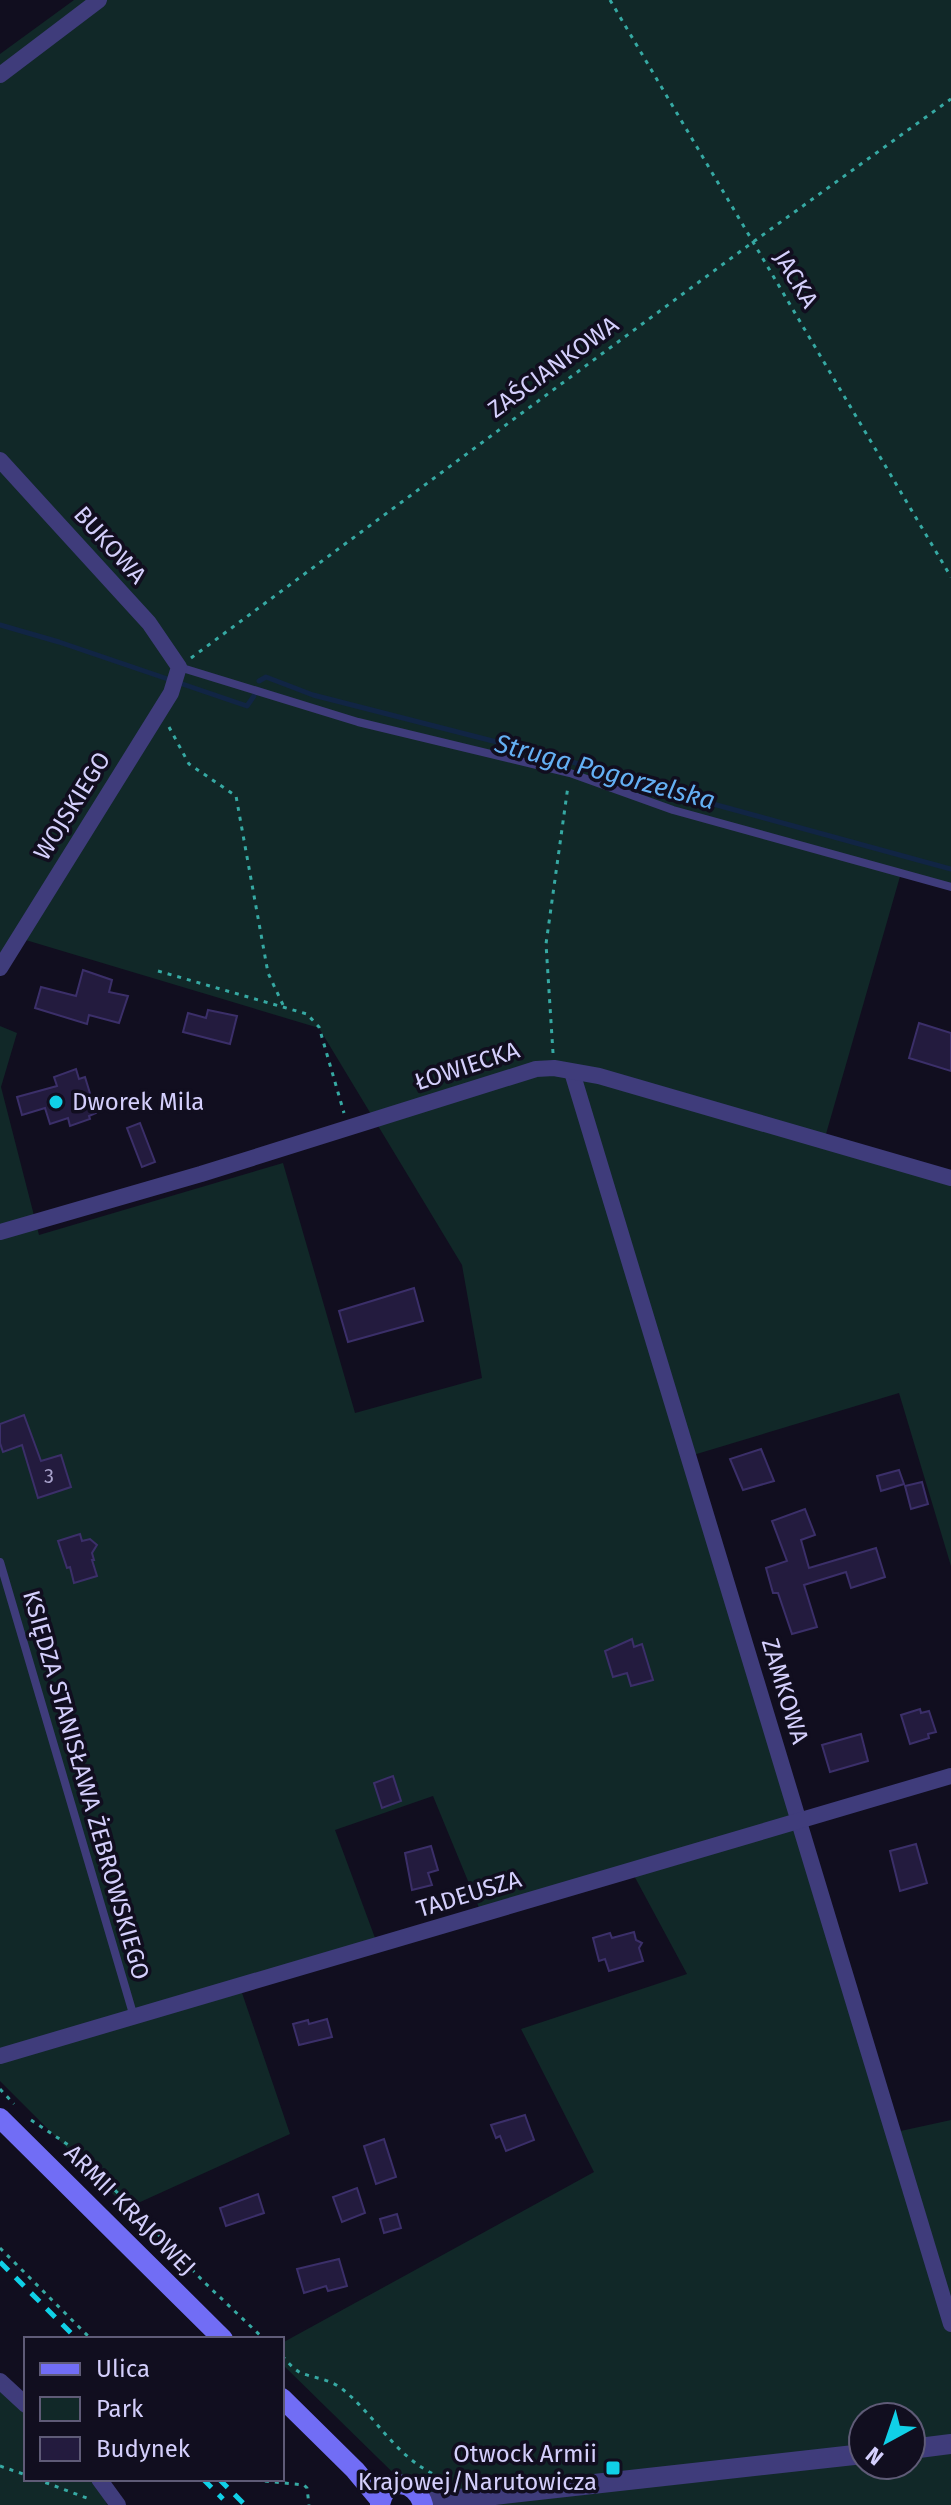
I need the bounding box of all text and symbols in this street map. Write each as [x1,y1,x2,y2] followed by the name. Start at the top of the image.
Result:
[768,245,824,313] street label: JACKA
[482,309,624,424] street label: ZAŚCIANKOWA
[68,501,152,590] street label: BUKOWA
[491,727,718,816] water label: Struga Pogorzelska
[28,747,116,865] street label: WOJSKIEGO
[411,1036,523,1096] street label: ŁOWIECKA
[72,1088,204,1116] place label: Dworek Mila
[47,1093,65,1111] marker: Dworek Mila
[44,1464,54,1488] house number: 3
[17,1587,155,1983] street label: KSIĘDZA STANISŁAWA ŻEBROWSKIEGO
[756,1635,814,1747] street label: ZAMKOWA
[413,1865,525,1923] street label: TADEUSZA
[59,2139,201,2281] street label: ARMII KRAJOWEJ
[24,2337,284,2481] legend
[96,2355,150,2383] text: Ulica
[96,2395,144,2423] text: Park
[847,2401,927,2481] north arrow
[96,2435,191,2463] text: Budynek
[358,2440,597,2496] place label: Otwock Armii Krajowej/Narutowicza
[860,2441,889,2471] text: N
[604,2459,622,2477] marker: Otwock Armii Krajowej/Narutowicza

